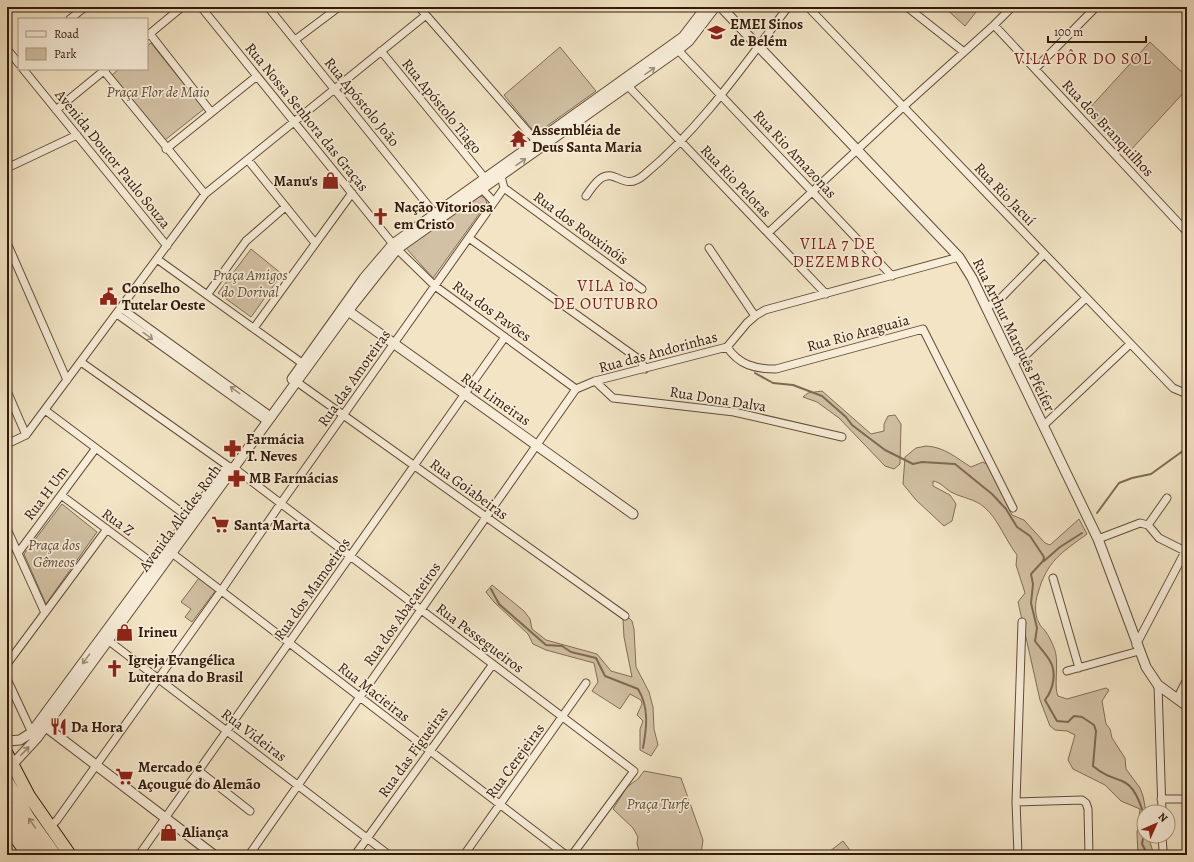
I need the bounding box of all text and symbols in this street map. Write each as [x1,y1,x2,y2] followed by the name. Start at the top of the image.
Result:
[730,14,803,51] place label: EMEI Sinos de Belém
[18,18,148,70] legend
[1048,18,1146,44] scale bar
[707,23,727,43] school or university icon: EMEI Sinos de Belém
[1054,24,1083,40] text: 100 m
[54,26,80,42] text: Road
[241,38,373,196] street label: Rua Nossa Senhora das Graças
[54,46,77,62] text: Park
[1013,48,1152,70] district label: VILA PÔR DO SOL
[320,53,404,151] street label: Rua Apóstolo João
[397,54,487,158] street label: Rua Apóstolo Tiago
[644,67,655,75] one-way arrow
[1058,75,1158,181] street label: Rua dos Branquilhos
[107,82,209,102] park label: Praça Flor de Maio
[50,84,175,233] street label: Avenida Doutor Paulo Souza
[749,105,841,203] street label: Rua Rio Amazonas
[531,120,643,157] place label: Assembléia de Deus Santa Maria
[509,129,529,149] temple icon: Assembléia de Deus Santa Maria
[696,140,776,222] street label: Rua Rio Pelotas
[515,158,526,166] one-way arrow
[970,158,1040,230] street label: Rua Rio Jacuí
[274,171,318,191] place label: Manu's
[321,171,341,191] shop icon: Manu's
[529,187,633,269] street label: Rua dos Rouxinóis
[394,197,494,234] place label: Nação Vitoriosa em Cristo
[371,206,391,226] church icon: Nação Vitoriosa em Cristo
[792,233,884,273] district label: VILA 7 DE DEZEMBRO
[968,255,1060,415] street label: Rua Arthur Marquês Pfeifer
[213,265,288,302] park label: Praça Amigos do Dorival
[553,275,659,315] district label: VILA 10 DE OUTUBRO
[449,276,535,346] street label: Rua dos Pavões
[122,278,205,315] place label: Conselho Tutelar Oeste
[99,287,119,307] public building icon: Conselho Tutelar Oeste
[805,310,911,356] street label: Rua Rio Araguaia
[313,325,395,431] street label: Rua das Amoreiras
[596,327,720,377] street label: Rua das Andorinhas
[143,332,154,340] one-way arrow
[457,368,535,430] street label: Rua Limeiras
[668,381,768,417] street label: Rua Dona Dalva
[230,386,241,394] one-way arrow
[246,429,305,466] place label: Farmácia T. Neves
[223,438,243,458] pharmacy icon: Farmácia T. Neves
[426,454,512,524] street label: Rua Goiabeiras
[134,460,226,576] street label: Avenida Alcides Roth
[19,461,73,524] street label: Rua H Um
[226,468,246,488] pharmacy icon: MB Farmácias
[249,468,338,488] place label: MB Farmácias
[98,504,138,540] street label: Rua Z
[211,515,231,535] supermarket icon: Santa Marta
[234,515,311,535] place label: Santa Marta
[269,534,355,644] street label: Rua dos Mamoeiros
[28,535,80,572] park label: Praça dos Gêmeos
[359,558,445,670] street label: Rua dos Abacateiros
[432,598,528,678] street label: Rua Pessegueiros
[115,622,135,642] shop icon: Irineu
[138,622,178,642] place label: Irineu
[128,650,243,687] place label: Igreja Evangélica Luterana do Brasil
[82,653,90,664] one-way arrow
[334,657,414,727] street label: Rua Macieiras
[105,659,125,679] church icon: Igreja Evangélica Luterana do Brasil
[373,703,453,801] street label: Rua das Figueiras
[217,704,291,766] street label: Rua Videiras
[48,717,68,737] restaurant icon: Da Hora
[71,717,124,737] place label: Da Hora
[481,719,549,803] street label: Rua Cerejeiras
[20,747,29,757] one-way arrow
[137,757,261,794] place label: Mercado e Açougue do Alemão
[115,766,135,786] supermarket icon: Mercado e Açougue do Alemão
[627,794,690,814] park label: Praça Turfe
[1136,804,1176,844] north arrow
[1155,809,1171,825] text: N
[28,818,36,829] one-way arrow
[159,822,179,842] shop icon: Aliança
[181,822,230,842] place label: Aliança

